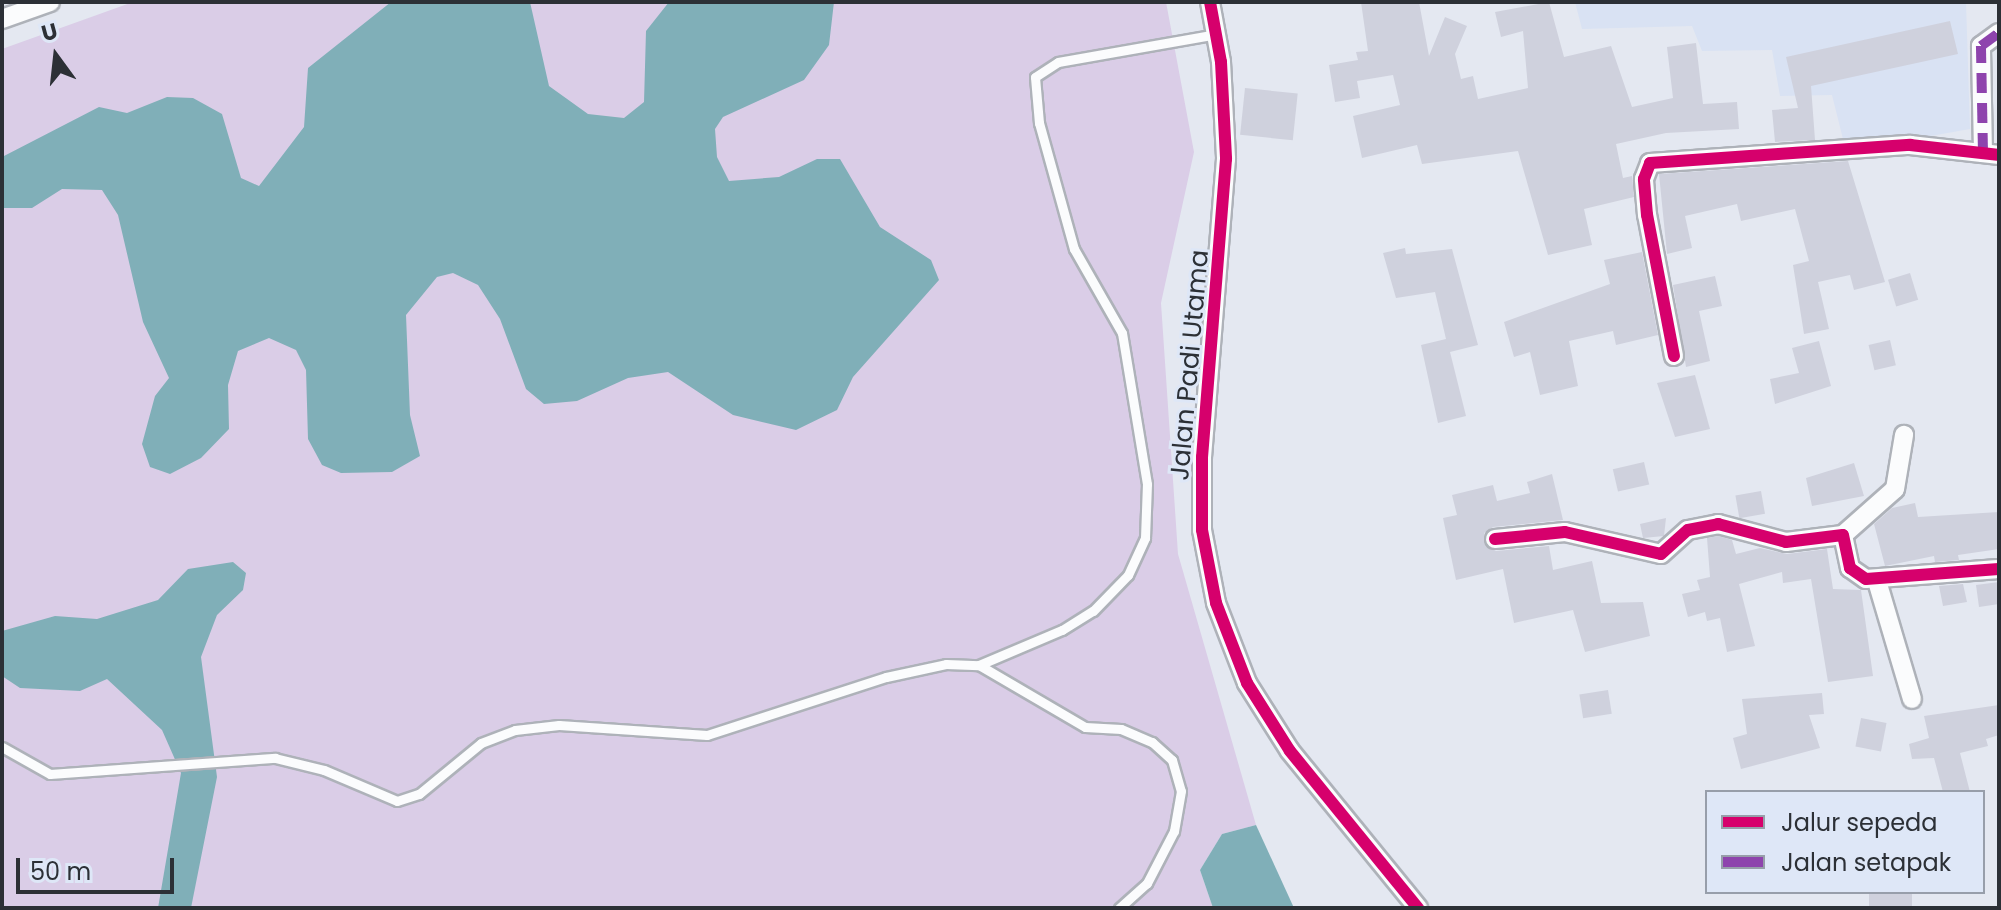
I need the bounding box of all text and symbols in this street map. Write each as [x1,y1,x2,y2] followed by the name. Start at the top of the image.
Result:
[38,15,61,49] text: U
[16,16,96,96] north arrow
[1164,248,1216,482] street label: Jalan Padi Utama
[1705,790,1985,894] legend
[1781,806,1938,839] text: Jalur sepeda
[20,842,178,892] scale bar
[1781,846,1951,879] text: Jalan setapak
[30,855,91,888] text: 50 m

